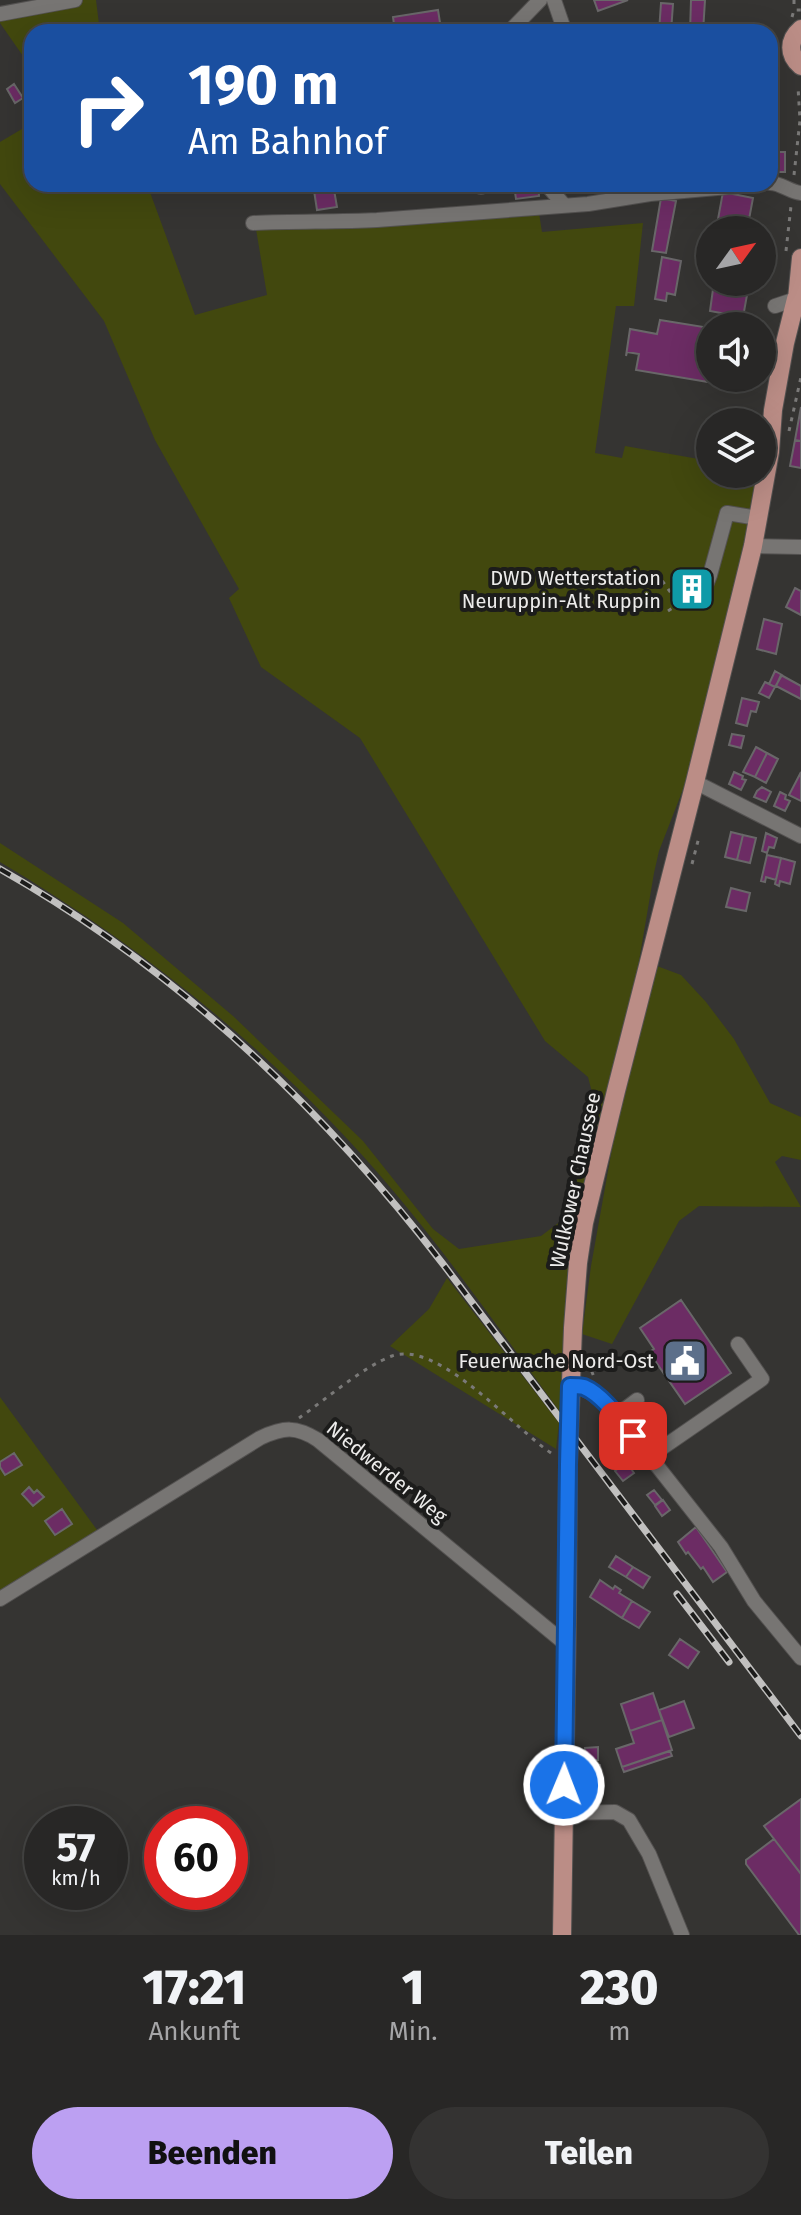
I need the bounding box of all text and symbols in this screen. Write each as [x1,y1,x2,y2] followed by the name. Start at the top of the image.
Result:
[188,52,339,119] text: 190 m
[56,56,160,160] icon: right
[188,120,387,164] text: Am Bahnhof
[696,216,776,296] north arrow
[696,216,776,488] map controls
[696,312,776,392] button: sound
[696,408,776,488] button: layers
[668,565,716,613] building icon: DWD Wetterstation Neuruppin-Alt Ruppin
[462,566,661,613] place label: DWD Wetterstation Neuruppin-Alt Ruppin
[545,1090,605,1270] street label: Wulkower Chaussee
[661,1337,709,1385] public building icon: Feuerwache Nord-Ost
[458,1349,655,1373] place label: Feuerwache Nord-Ost
[599,1402,667,1470] pin
[611,1414,655,1458] icon: arrive
[322,1416,453,1528] street label: Niedwerder Weg
[522,1743,606,1827] position arrow
[144,1806,248,1910] speed limit sign: 60
[56,1824,96,1872] text: 57
[51,1866,101,1890] text: km/h
[142,1959,246,2017] text: 17:21
[402,1959,424,2017] text: 1
[580,1959,659,2017] text: 230
[148,2016,240,2047] text: Ankunft
[389,2016,438,2047] text: Min.
[608,2016,630,2047] text: m
[32,2107,393,2199] button: Beenden
[409,2107,769,2199] button: Teilen

